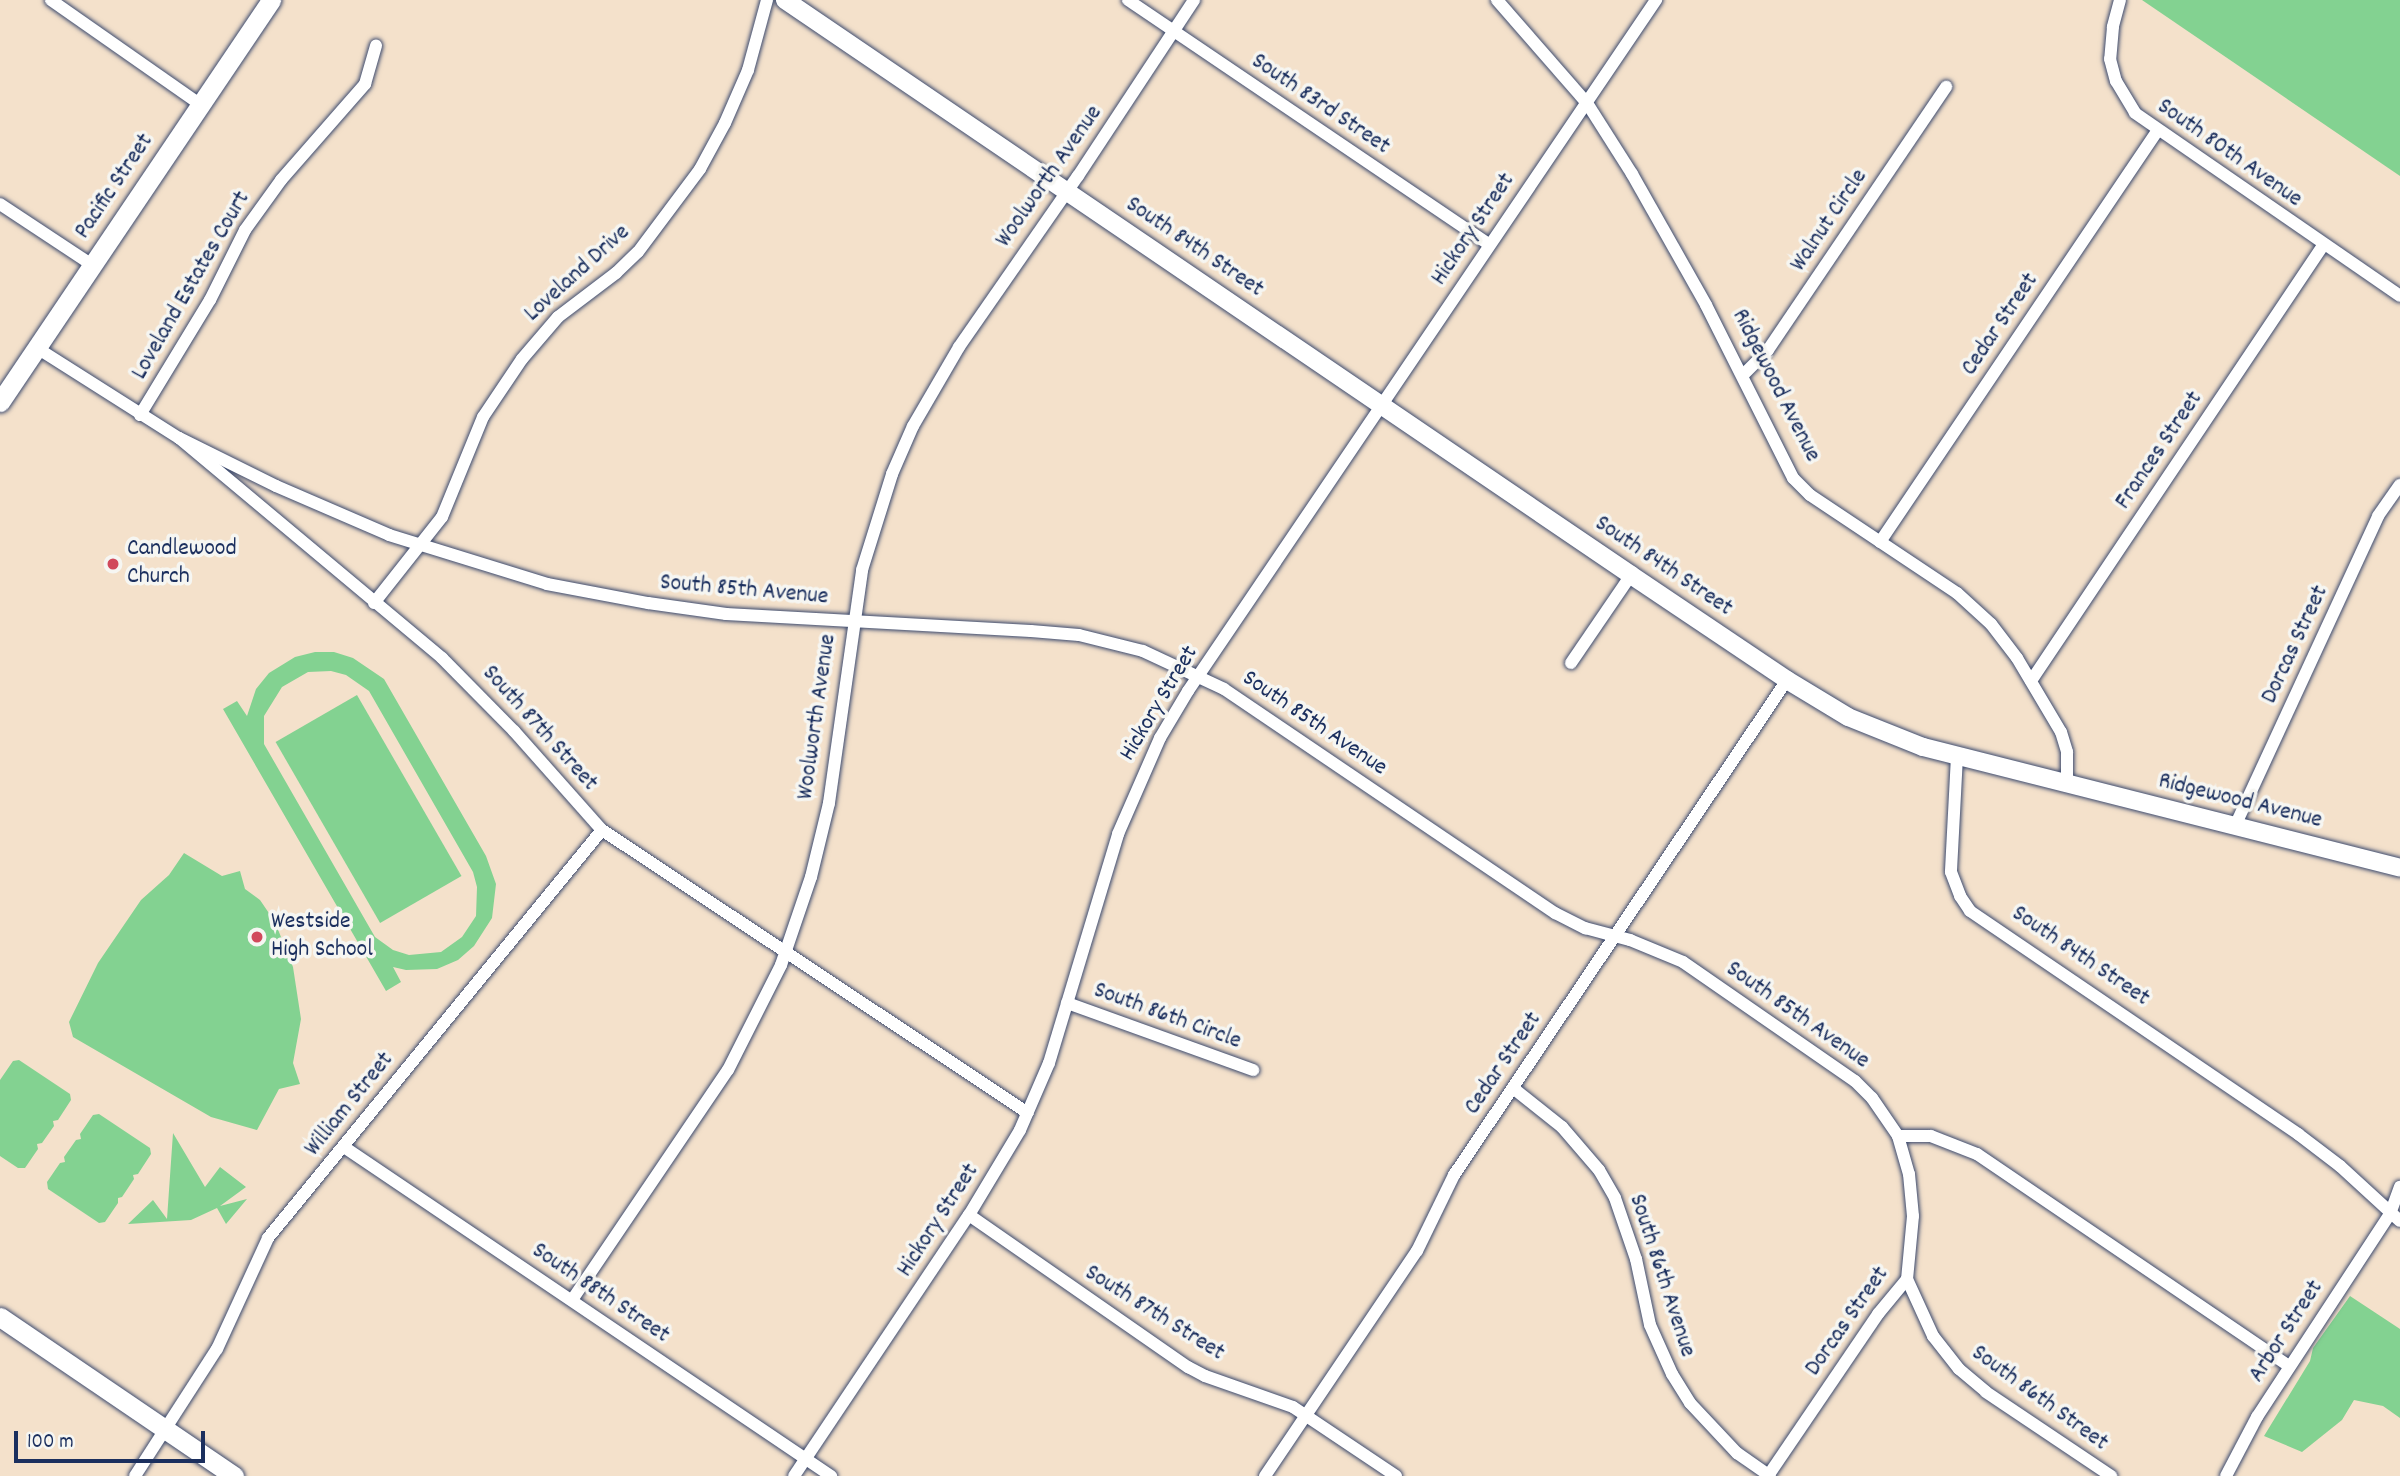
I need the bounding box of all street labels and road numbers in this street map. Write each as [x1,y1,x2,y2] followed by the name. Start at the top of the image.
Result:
[1245,48,1395,162] street label: South 83rd Street
[2151,93,2307,215] street label: South 80th Avenue
[990,100,1110,254] street label: Woolworth Avenue
[69,129,161,245] street label: Pacific Street
[1785,164,1875,278] street label: Walnut Circle
[1426,168,1522,292] street label: Hickory Street
[126,187,258,385] street label: Loveland Estates Court
[1120,191,1268,305] street label: South 84th Street
[519,219,637,329] street label: Loveland Drive
[1956,268,2046,382] street label: Cedar Street
[1724,305,1826,467] street label: Ridgewood Avenue
[2110,387,2210,515] street label: Frances Street
[1589,510,1737,624] street label: South 84th Street
[659,569,829,613] street label: South 85th Avenue
[2256,581,2336,709] street label: Dorcas Street
[792,632,844,802] street label: Woolworth Avenue
[1114,641,1206,767] street label: Hickory Street
[475,660,603,798] street label: South 87th Street
[1236,665,1392,783] street label: South 85th Avenue
[2155,768,2325,836] street label: Ridgewood Avenue
[2006,900,2154,1014] street label: South 84th Street
[1720,956,1874,1076] street label: South 85th Avenue
[1089,977,1245,1057] street label: South 86th Circle
[1459,1007,1549,1121] street label: Cedar Street
[299,1047,401,1163] street label: William Street
[892,1159,986,1283] street label: Hickory Street
[1621,1191,1701,1361] street label: South 86th Avenue
[526,1237,674,1351] street label: South 88th Street
[1079,1260,1229,1368] street label: South 87th Street
[1800,1262,1896,1382] street label: Dorcas Street
[2243,1276,2331,1388] street label: Arbor Street
[1965,1340,2113,1458] street label: South 86th Street

